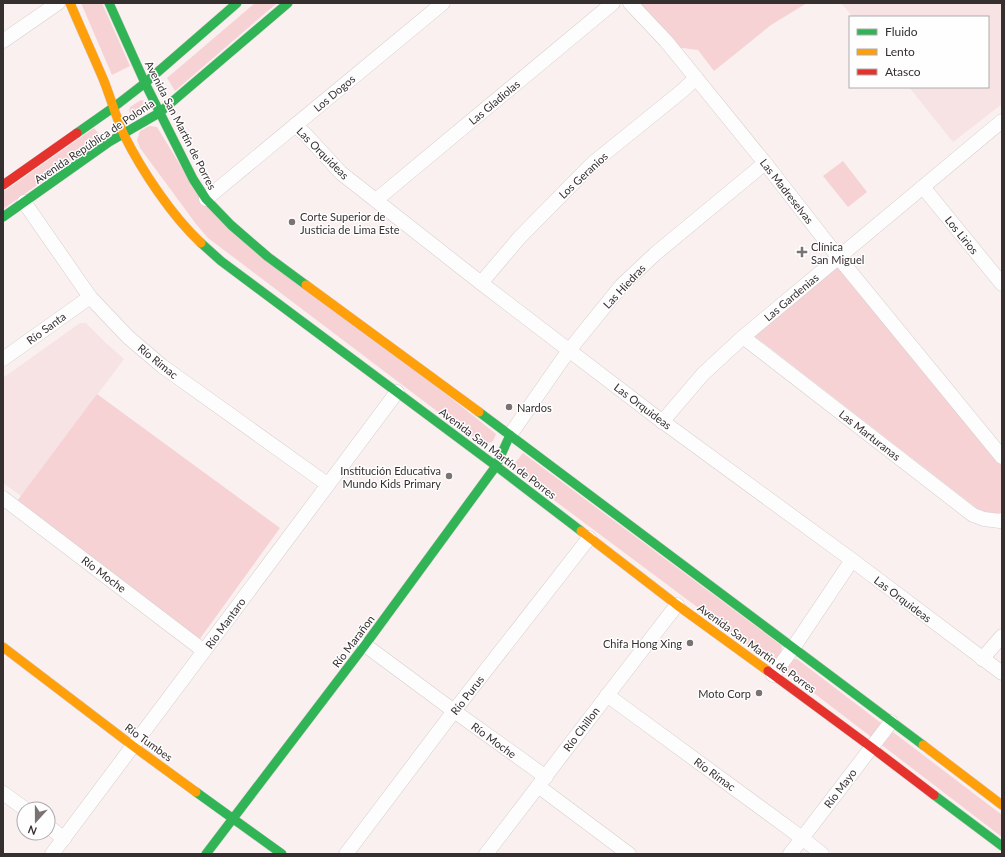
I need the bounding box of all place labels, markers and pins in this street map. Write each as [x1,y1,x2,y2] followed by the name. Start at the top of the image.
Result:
[300,210,400,236] place label: Corte Superior de Justicia de Lima Este
[287,217,297,227] marker: Corte Superior de Justicia de Lima Este
[811,240,864,266] place label: Clínica San Miguel
[796,246,808,258] marker: Clínica San Miguel
[517,401,552,414] place label: Nardos
[504,402,514,412] marker: Nardos
[340,464,441,490] place label: Institución Educativa Mundo Kids Primary
[444,471,454,481] marker: Institución Educativa Mundo Kids Primary
[603,637,682,650] place label: Chifa Hong Xing
[685,638,695,648] marker: Chifa Hong Xing
[698,687,751,700] place label: Moto Corp
[754,688,764,698] marker: Moto Corp

